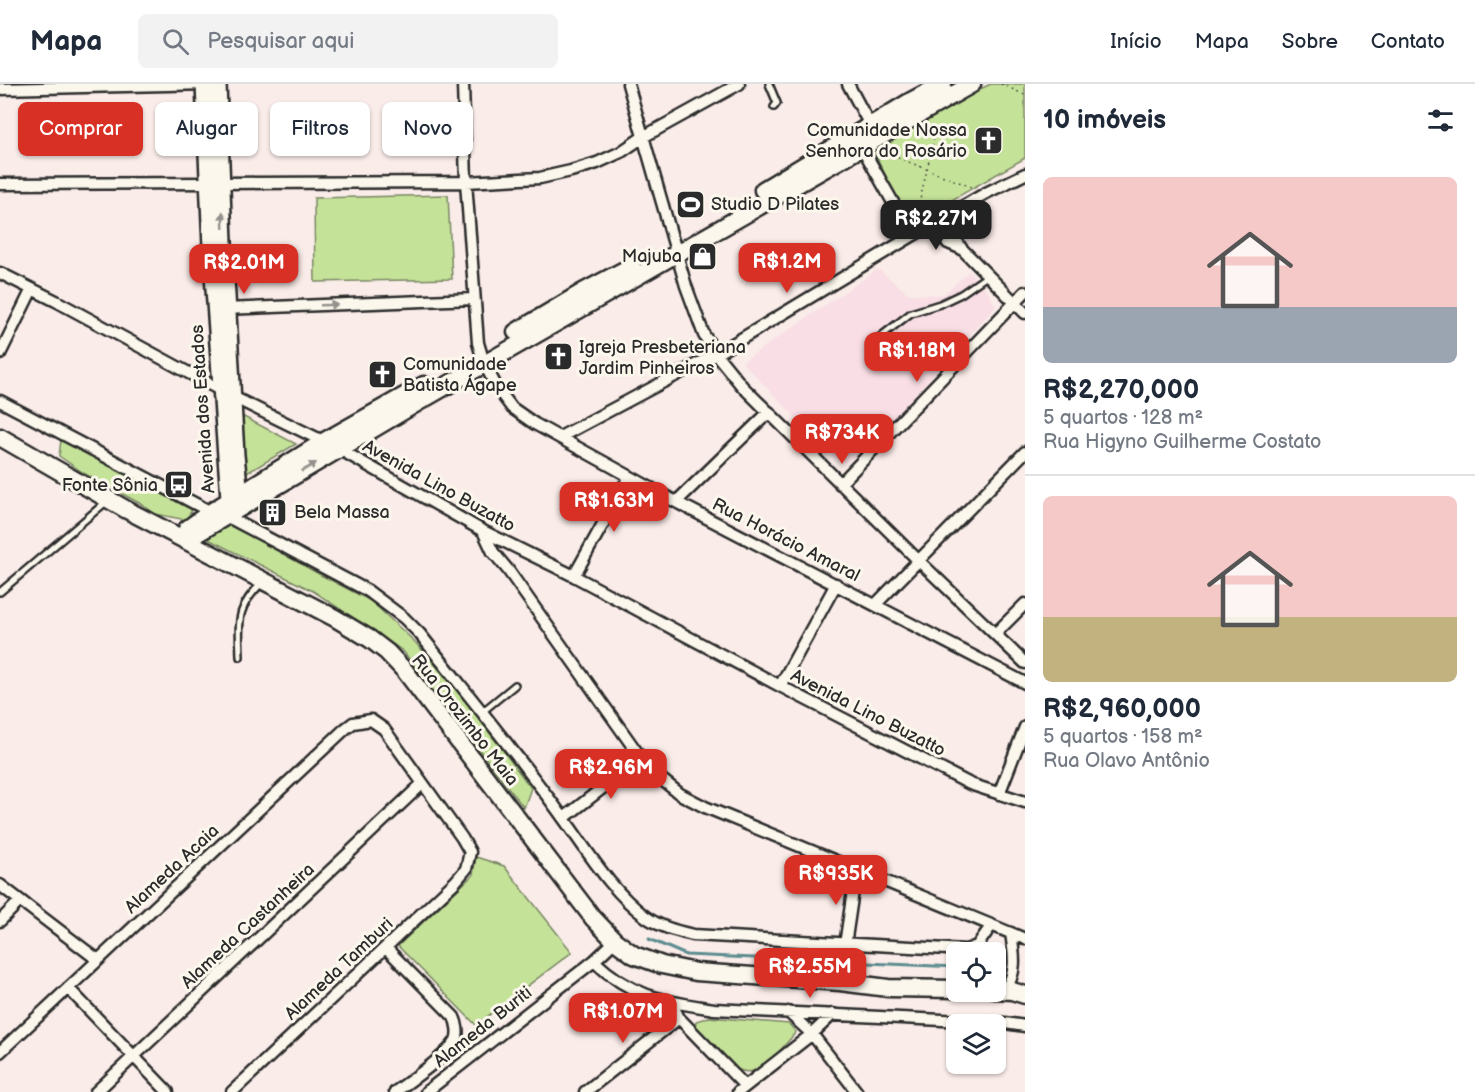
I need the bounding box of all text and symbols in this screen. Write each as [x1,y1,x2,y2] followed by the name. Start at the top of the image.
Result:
[138,14,558,68] search box
[30,25,102,58] text: Mapa
[159,25,192,58] icon: search
[207,28,354,55] text: Pesquisar aqui
[1110,29,1162,54] text: Início
[1195,29,1249,54] text: Mapa
[1282,29,1338,54] text: Sobre
[1371,29,1445,54] text: Contato
[18,102,143,156] chip: Comprar
[155,102,258,156] chip: Alugar
[270,102,370,156] chip: Filtros
[382,102,473,156] chip: Novo
[1424,104,1457,137] icon: filters
[1043,105,1166,136] text: 10 imóveis
[805,120,967,162] place label: Comunidade Nossa Senhora do Rosário
[972,124,1004,156] church icon: Comunidade Nossa Senhora do Rosário
[674,188,706,220] sports icon: Studio D Pilates
[711,194,839,215] place label: Studio D Pilates
[881,200,991,251] pin: R$2.27M
[895,207,978,231] text: R$2.27M
[218,210,228,229] one-way arrow
[1196,216,1304,324] icon: home
[687,240,719,272] shop icon: Majuba
[738,243,836,294] pin: R$1.2M
[189,244,299,295] pin: R$2.01M
[622,246,682,267] place label: Majuba
[753,250,821,274] text: R$1.2M
[203,251,285,275] text: R$2.01M
[319,300,338,309] one-way arrow
[187,324,219,494] street label: Avenida dos Estados
[862,332,972,383] pin: R$1.18M
[579,337,746,379] place label: Igreja Presbeteriana Jardim Pinheiros
[878,339,956,363] text: R$1.18M
[542,341,574,373] church icon: Igreja Presbeteriana Jardim Pinheiros
[403,354,517,396] place label: Comunidade Batista Ágape
[366,358,398,390] church icon: Comunidade Batista Ágape
[1043,375,1199,406] text: R$2,270,000
[1043,406,1203,430] text: 5 quartos · 128 m²
[793,414,891,465] pin: R$734K
[805,421,879,445] text: R$734K
[1043,430,1321,454] text: Rua Higyno Guilherme Costato
[359,435,519,537] street label: Avenida Lino Buzatto
[301,462,317,473] one-way arrow
[163,469,195,501] bus stop icon: Fonte Sônia
[62,475,158,496] place label: Fonte Sônia
[559,482,669,533] pin: R$1.63M
[574,489,654,513] text: R$1.63M
[709,494,863,586] street label: Rua Horácio Amaral
[257,496,289,528] building icon: Bela Massa
[294,502,390,523] place label: Bela Massa
[1196,535,1304,643] icon: home
[407,650,523,790] street label: Rua Orozimbo Maia
[787,665,949,761] street label: Avenida Lino Buzatto
[1043,694,1201,725] text: R$2,960,000
[1043,725,1203,749] text: 5 quartos · 158 m²
[556,749,666,800] pin: R$2.96M
[1043,749,1210,773] text: Rua Olavo Antônio
[569,756,653,780] text: R$2.96M
[121,820,223,918] street label: Alameda Acaia
[787,855,885,906] pin: R$935K
[177,859,319,993] street label: Alameda Castanheira
[798,862,874,886] text: R$935K
[281,913,397,1025] street label: Alameda Tamburi
[946,942,1006,1074] map controls
[946,942,1006,1002] button: locate
[755,948,865,999] pin: R$2.55M
[768,955,852,979] text: R$2.55M
[430,982,536,1072] street label: Alameda Buriti
[568,993,678,1044] pin: R$1.07M
[583,1000,663,1024] text: R$1.07M
[946,1014,1006,1074] button: layers

